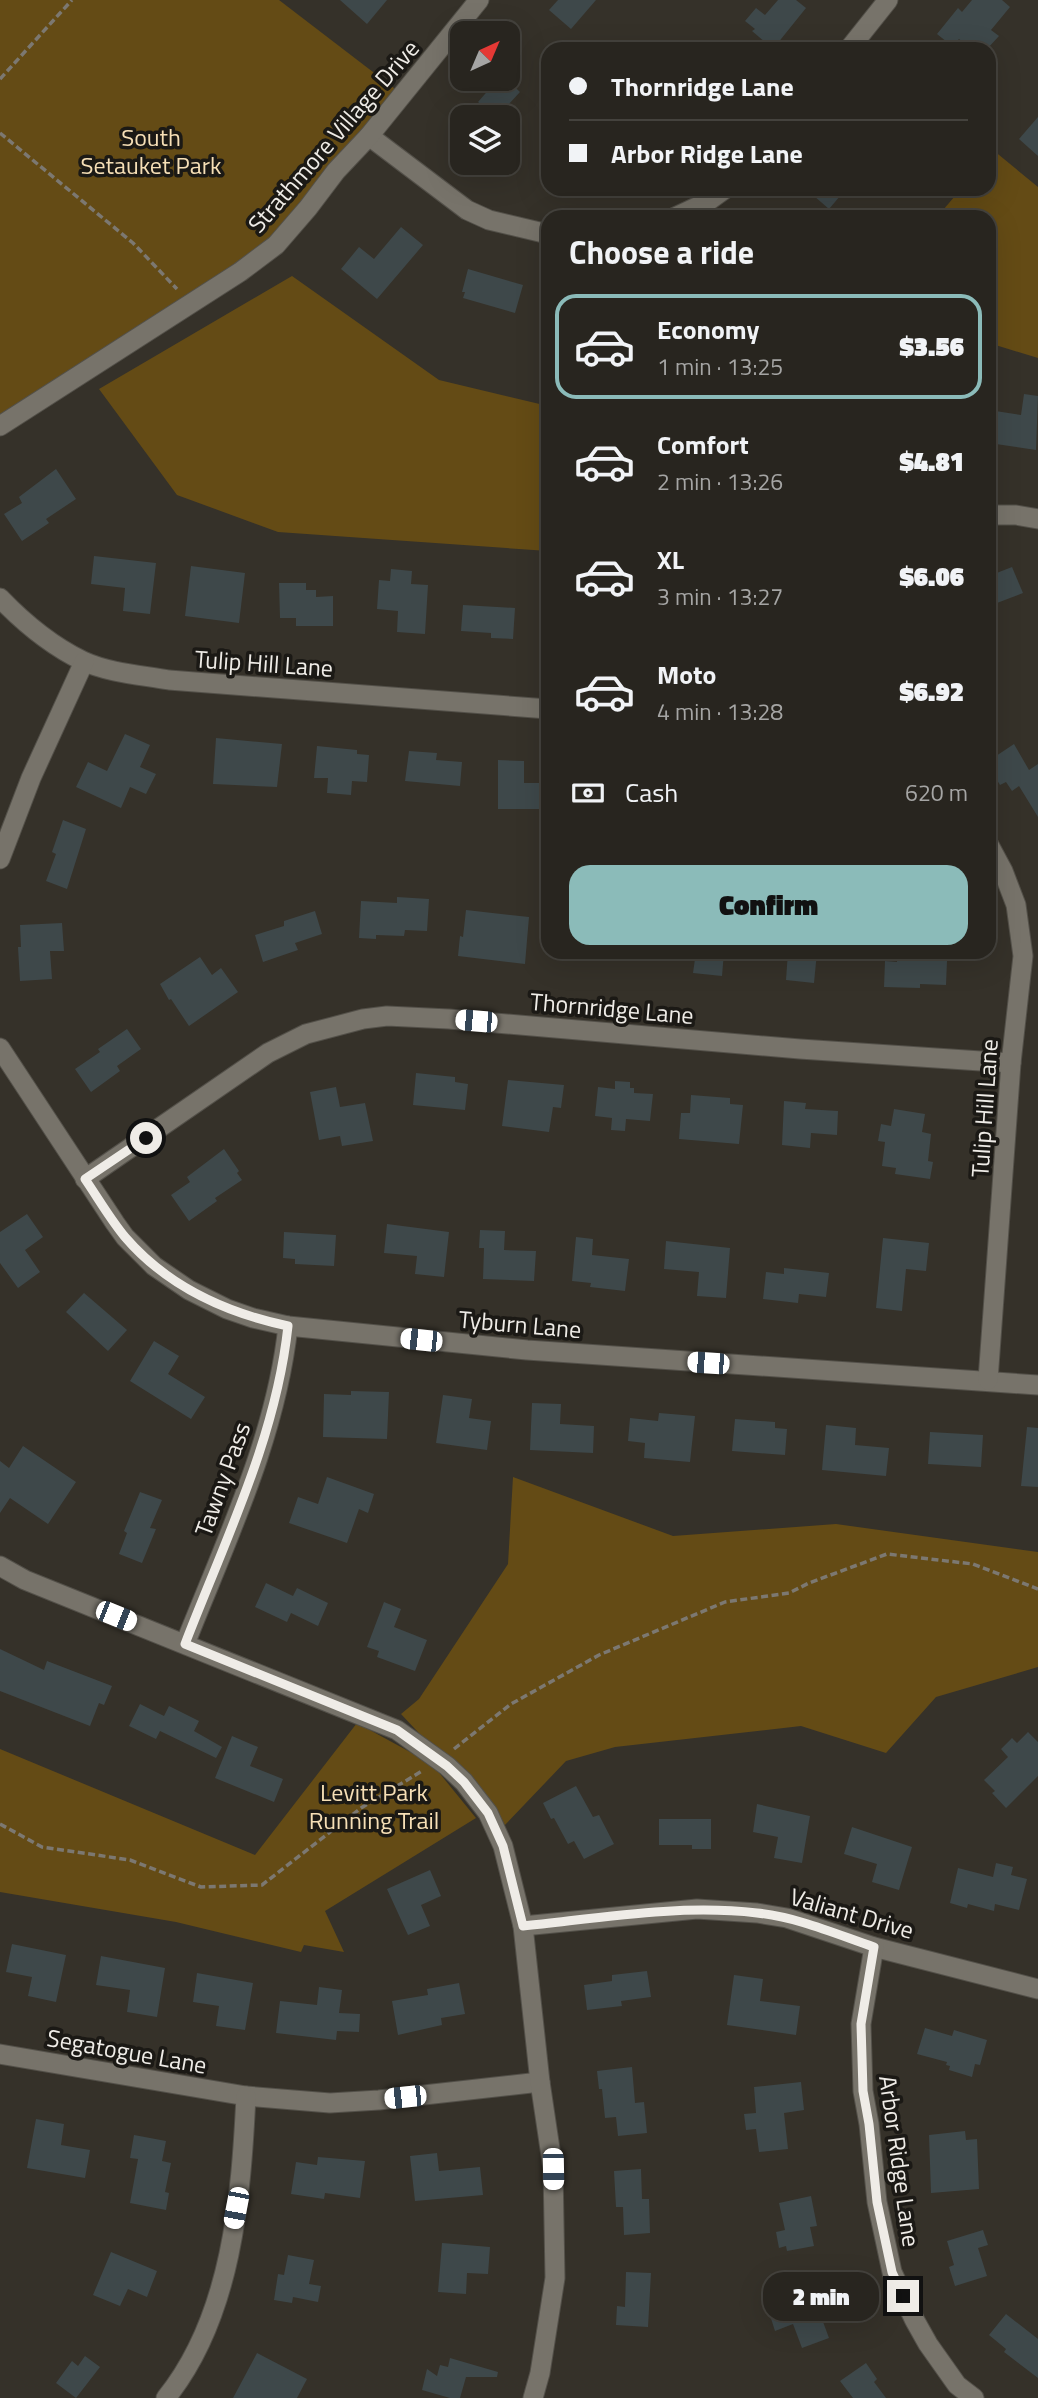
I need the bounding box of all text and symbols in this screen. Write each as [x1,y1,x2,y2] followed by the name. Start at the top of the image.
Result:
[450,21,520,91] north arrow
[450,21,520,175] map controls
[239,32,427,240] street label: Strathmore Village Drive
[611,67,794,106] text: Thornridge Lane
[450,105,520,175] button: layers
[80,119,222,183] park label: South Setauket Park
[611,134,803,173] text: Arbor Ridge Lane
[569,228,754,276] text: Choose a ride
[657,310,759,349] text: Economy
[573,315,636,378] icon: car
[899,327,964,366] text: $3.56
[657,349,783,384] text: 1 min · 13:25
[657,425,749,464] text: Comfort
[573,430,636,493] icon: car
[899,442,964,481] text: $4.81
[657,464,783,499] text: 2 min · 13:26
[657,540,684,579] text: XL
[573,545,636,608] icon: car
[899,557,964,596] text: $6.06
[657,579,783,614] text: 3 min · 13:27
[194,640,334,686] street label: Tulip Hill Lane
[657,655,716,694] text: Moto
[573,660,636,723] icon: car
[899,672,964,711] text: $6.92
[657,694,783,729] text: 4 min · 13:28
[625,773,678,812] text: Cash
[569,774,607,812] icon: cash
[905,775,968,810] text: 620 m
[569,865,968,945] button: Confirm
[529,983,695,1033] street label: Thornridge Lane
[455,1009,498,1033] car
[961,1038,1007,1178] street label: Tulip Hill Lane
[130,1122,162,1154] route start
[457,1301,583,1347] street label: Tyburn Lane
[400,1327,443,1353] car
[687,1351,730,1375] car
[185,1417,259,1541] street label: Tawny Pass
[93,1598,140,1634] car
[309,1774,439,1838] park label: Levitt Park Running Trail
[786,1878,918,1948] street label: Valiant Drive
[44,2019,210,2083] street label: Segatogue Lane
[870,2073,930,2249] street label: Arbor Ridge Lane
[384,2084,427,2110] car
[543,2148,564,2190] car
[222,2185,251,2231] car
[763,2272,878,2320] callout: 2 min
[792,2279,850,2314] text: 2 min
[887,2280,919,2312] route end

